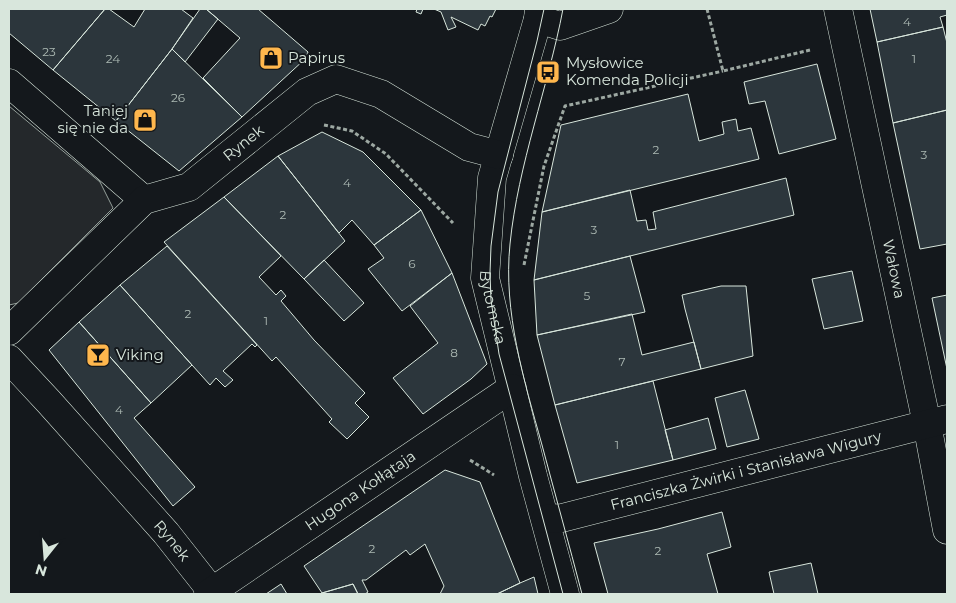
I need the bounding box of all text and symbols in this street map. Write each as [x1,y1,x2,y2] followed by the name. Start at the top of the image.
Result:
[903,14,911,29] house number: 4
[42,44,56,59] house number: 23
[258,45,284,71] shop icon: Papirus
[288,48,345,67] place label: Papirus
[106,51,120,66] house number: 24
[912,51,916,66] house number: 1
[566,53,688,89] place label: Mysłowice Komenda Policji
[535,59,561,85] bus stop icon: Mysłowice Komenda Policji
[171,90,185,105] house number: 26
[57,101,128,137] place label: Taniej się nie da
[132,107,158,133] shop icon: Taniej się nie da
[219,120,268,165] street label: Rynek
[653,142,660,157] house number: 2
[921,147,928,162] house number: 3
[343,175,351,190] house number: 4
[280,207,287,222] house number: 2
[591,222,598,237] house number: 3
[879,238,910,300] street label: Wałowa
[408,256,416,271] house number: 6
[476,270,511,346] street label: Bytomska
[584,288,591,303] house number: 5
[185,306,192,321] house number: 2
[264,313,268,328] house number: 1
[85,342,111,368] bar icon: Viking
[116,345,164,364] place label: Viking
[450,345,458,360] house number: 8
[618,354,626,369] house number: 7
[115,402,123,417] house number: 4
[608,426,884,514] street label: Franciszka Żwirki i Stanisława Wigury
[615,437,619,452] house number: 1
[301,446,419,535] street label: Hugona Kołłątaja
[150,516,194,565] street label: Rynek
[20,533,70,583] north arrow
[369,541,376,556] house number: 2
[655,543,662,558] house number: 2
[33,560,49,581] text: N

